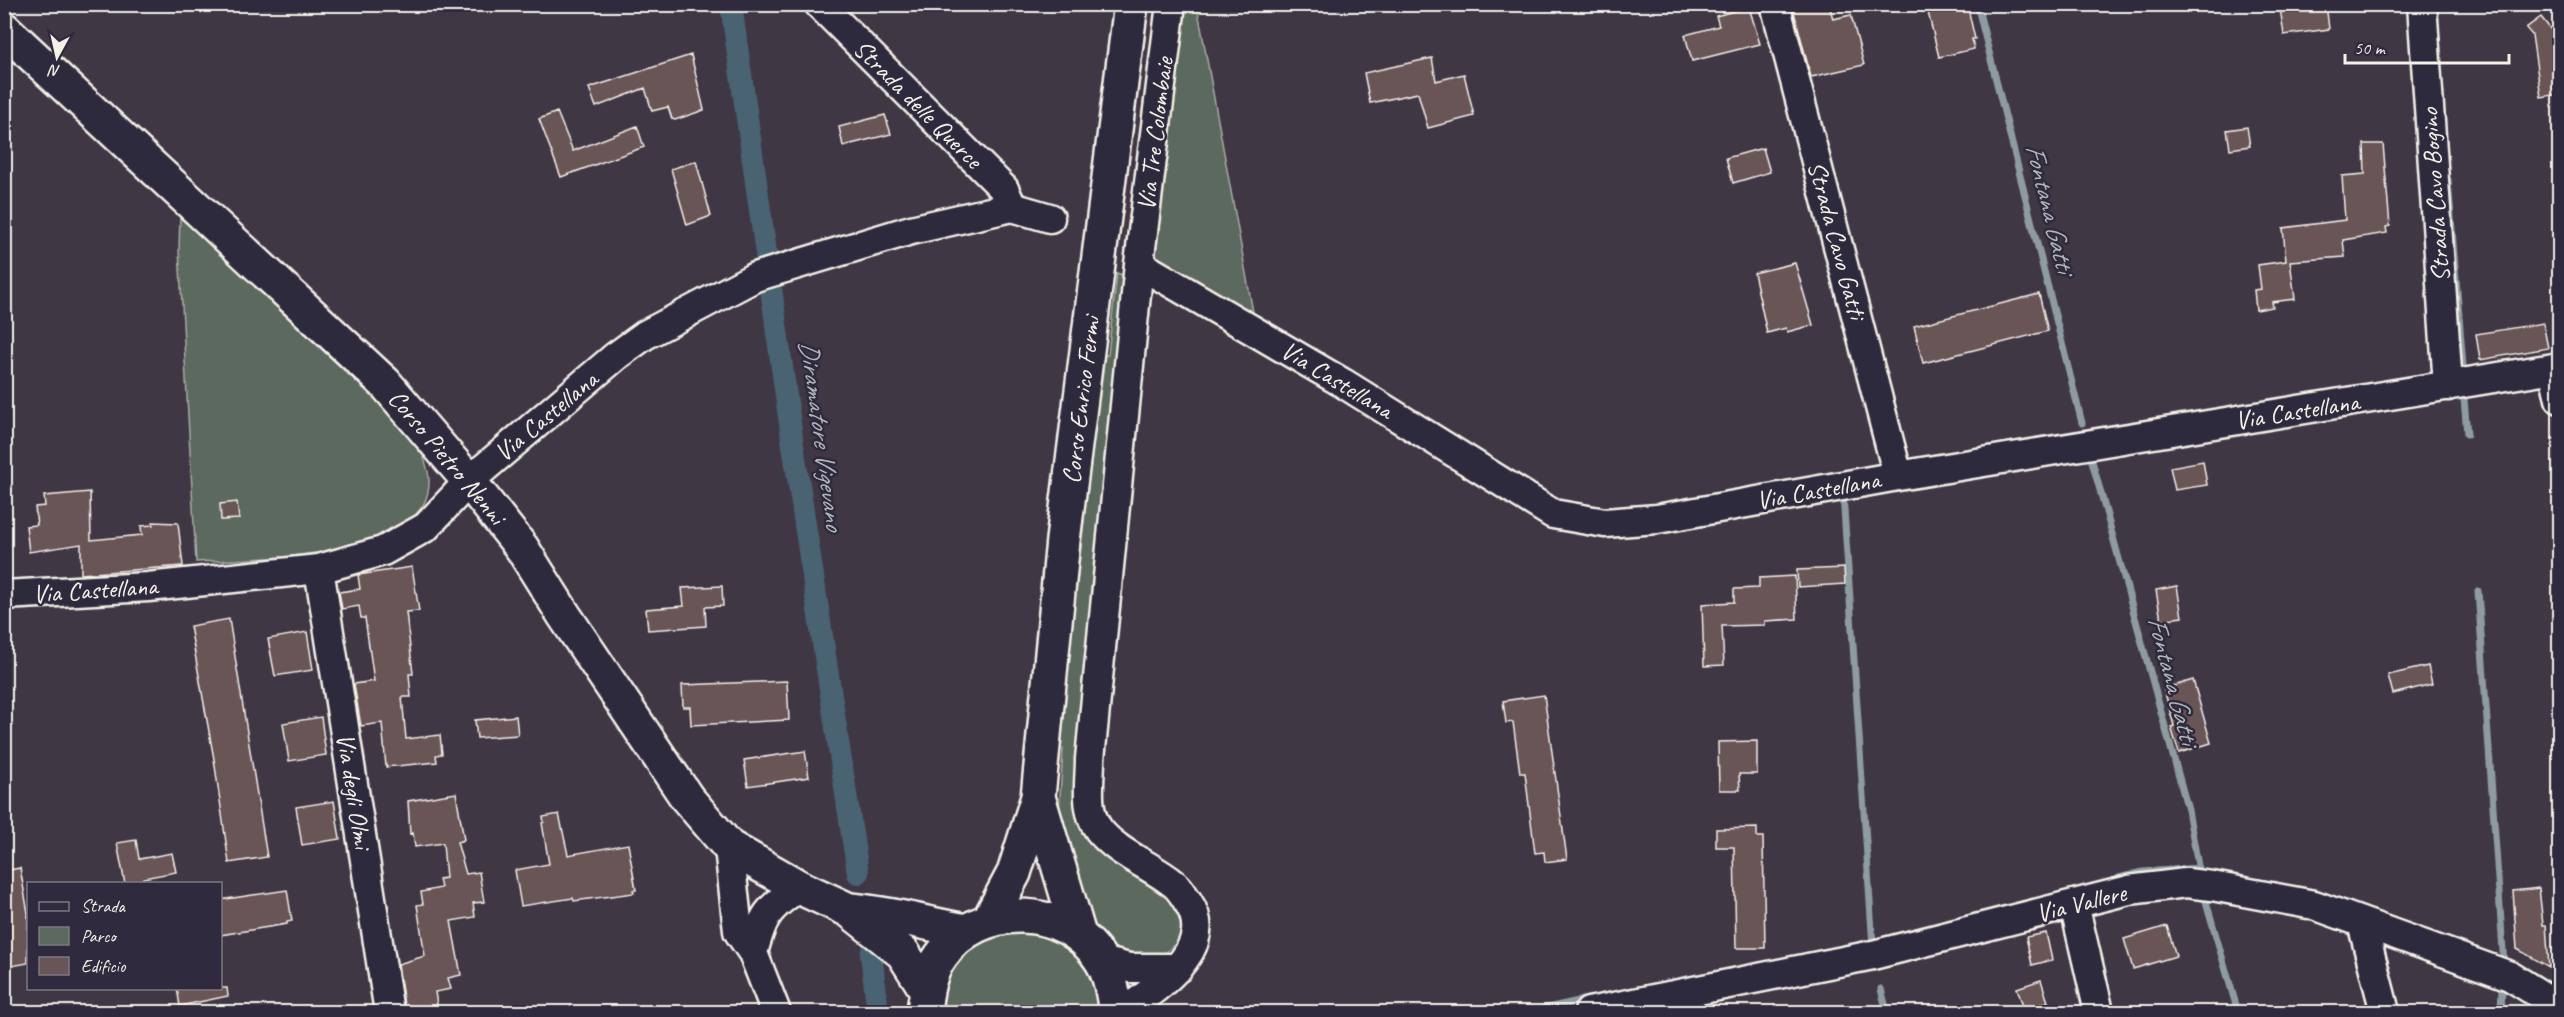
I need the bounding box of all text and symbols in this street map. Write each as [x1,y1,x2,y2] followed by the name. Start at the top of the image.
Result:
[27,27,87,87] north arrow
[2345,27,2508,65] scale bar
[846,32,991,177] street label: Strada delle Querce
[2354,37,2387,59] text: 50 m
[1129,54,1181,213] street label: Via Tre Colombaie
[46,60,61,81] text: N
[2412,105,2458,283] street label: Strada Cavo Bogino
[2018,140,2084,281] water label: Fontana Gatti
[1800,158,1875,325] street label: Strada Cavo Gatti
[1054,312,1108,485] street label: Corso Enrico Fermi
[1275,334,1401,428] street label: Via Castellana
[792,338,853,535] water label: Diramatore Vigevano
[488,362,606,469] street label: Via Castellana
[381,383,515,534] street label: Corso Pietro Nenni
[2233,385,2364,437] street label: Via Castellana
[1754,462,1885,517] street label: Via Castellana
[31,569,161,611] street label: Via Castellana
[2140,612,2208,753] water label: Fontana Gatti
[329,731,380,854] street label: Via degli Olmi
[2033,876,2131,930] street label: Via Vallere
[27,882,222,990] legend
[81,895,126,917] text: Strada
[81,925,117,947] text: Parco
[81,955,127,977] text: Edificio

